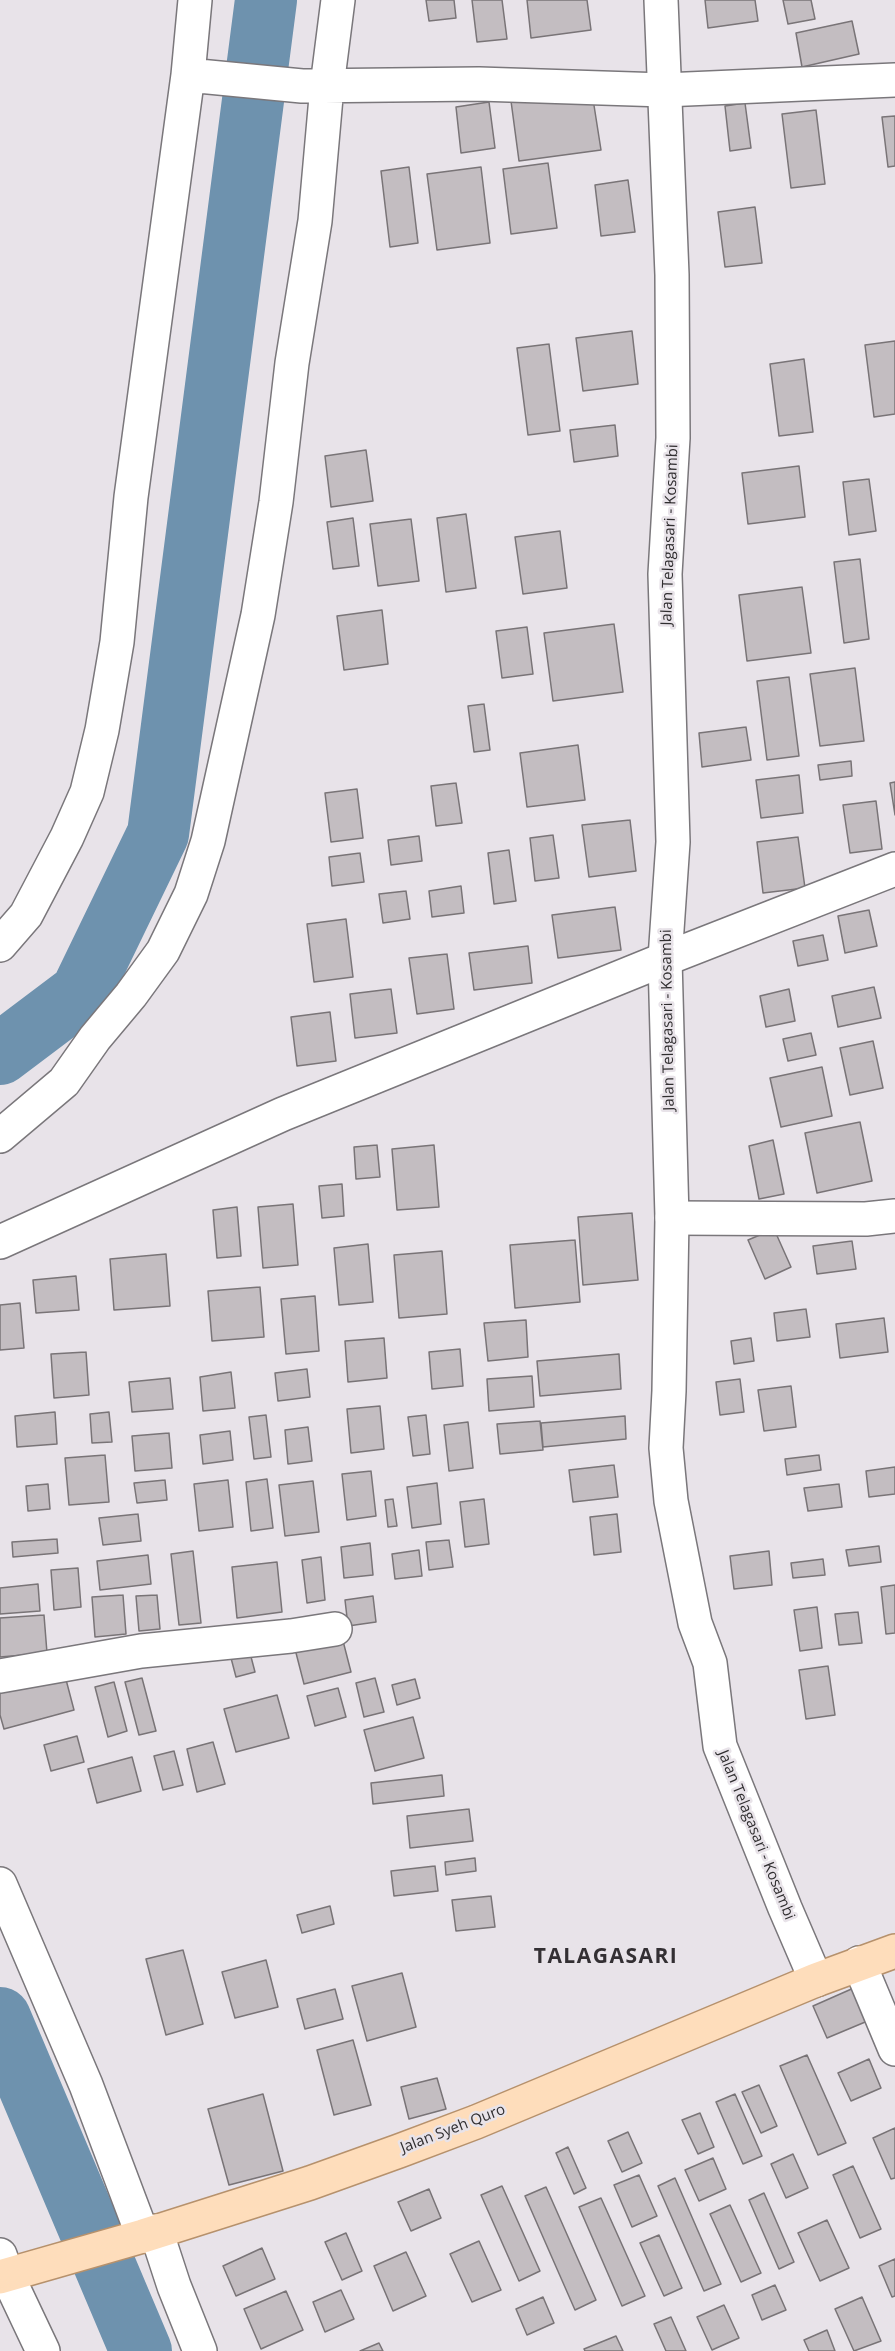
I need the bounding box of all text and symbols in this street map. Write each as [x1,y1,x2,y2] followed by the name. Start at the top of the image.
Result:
[658,444,682,626] street label: Jalan Telagasari - Kosambi
[657,929,679,1111] street label: Jalan Telagasari - Kosambi
[714,1748,798,1922] street label: Jalan Telagasari - Kosambi
[534,1944,678,1970] district label: TALAGASARI
[398,2101,508,2157] street label: Jalan Syeh Quro

